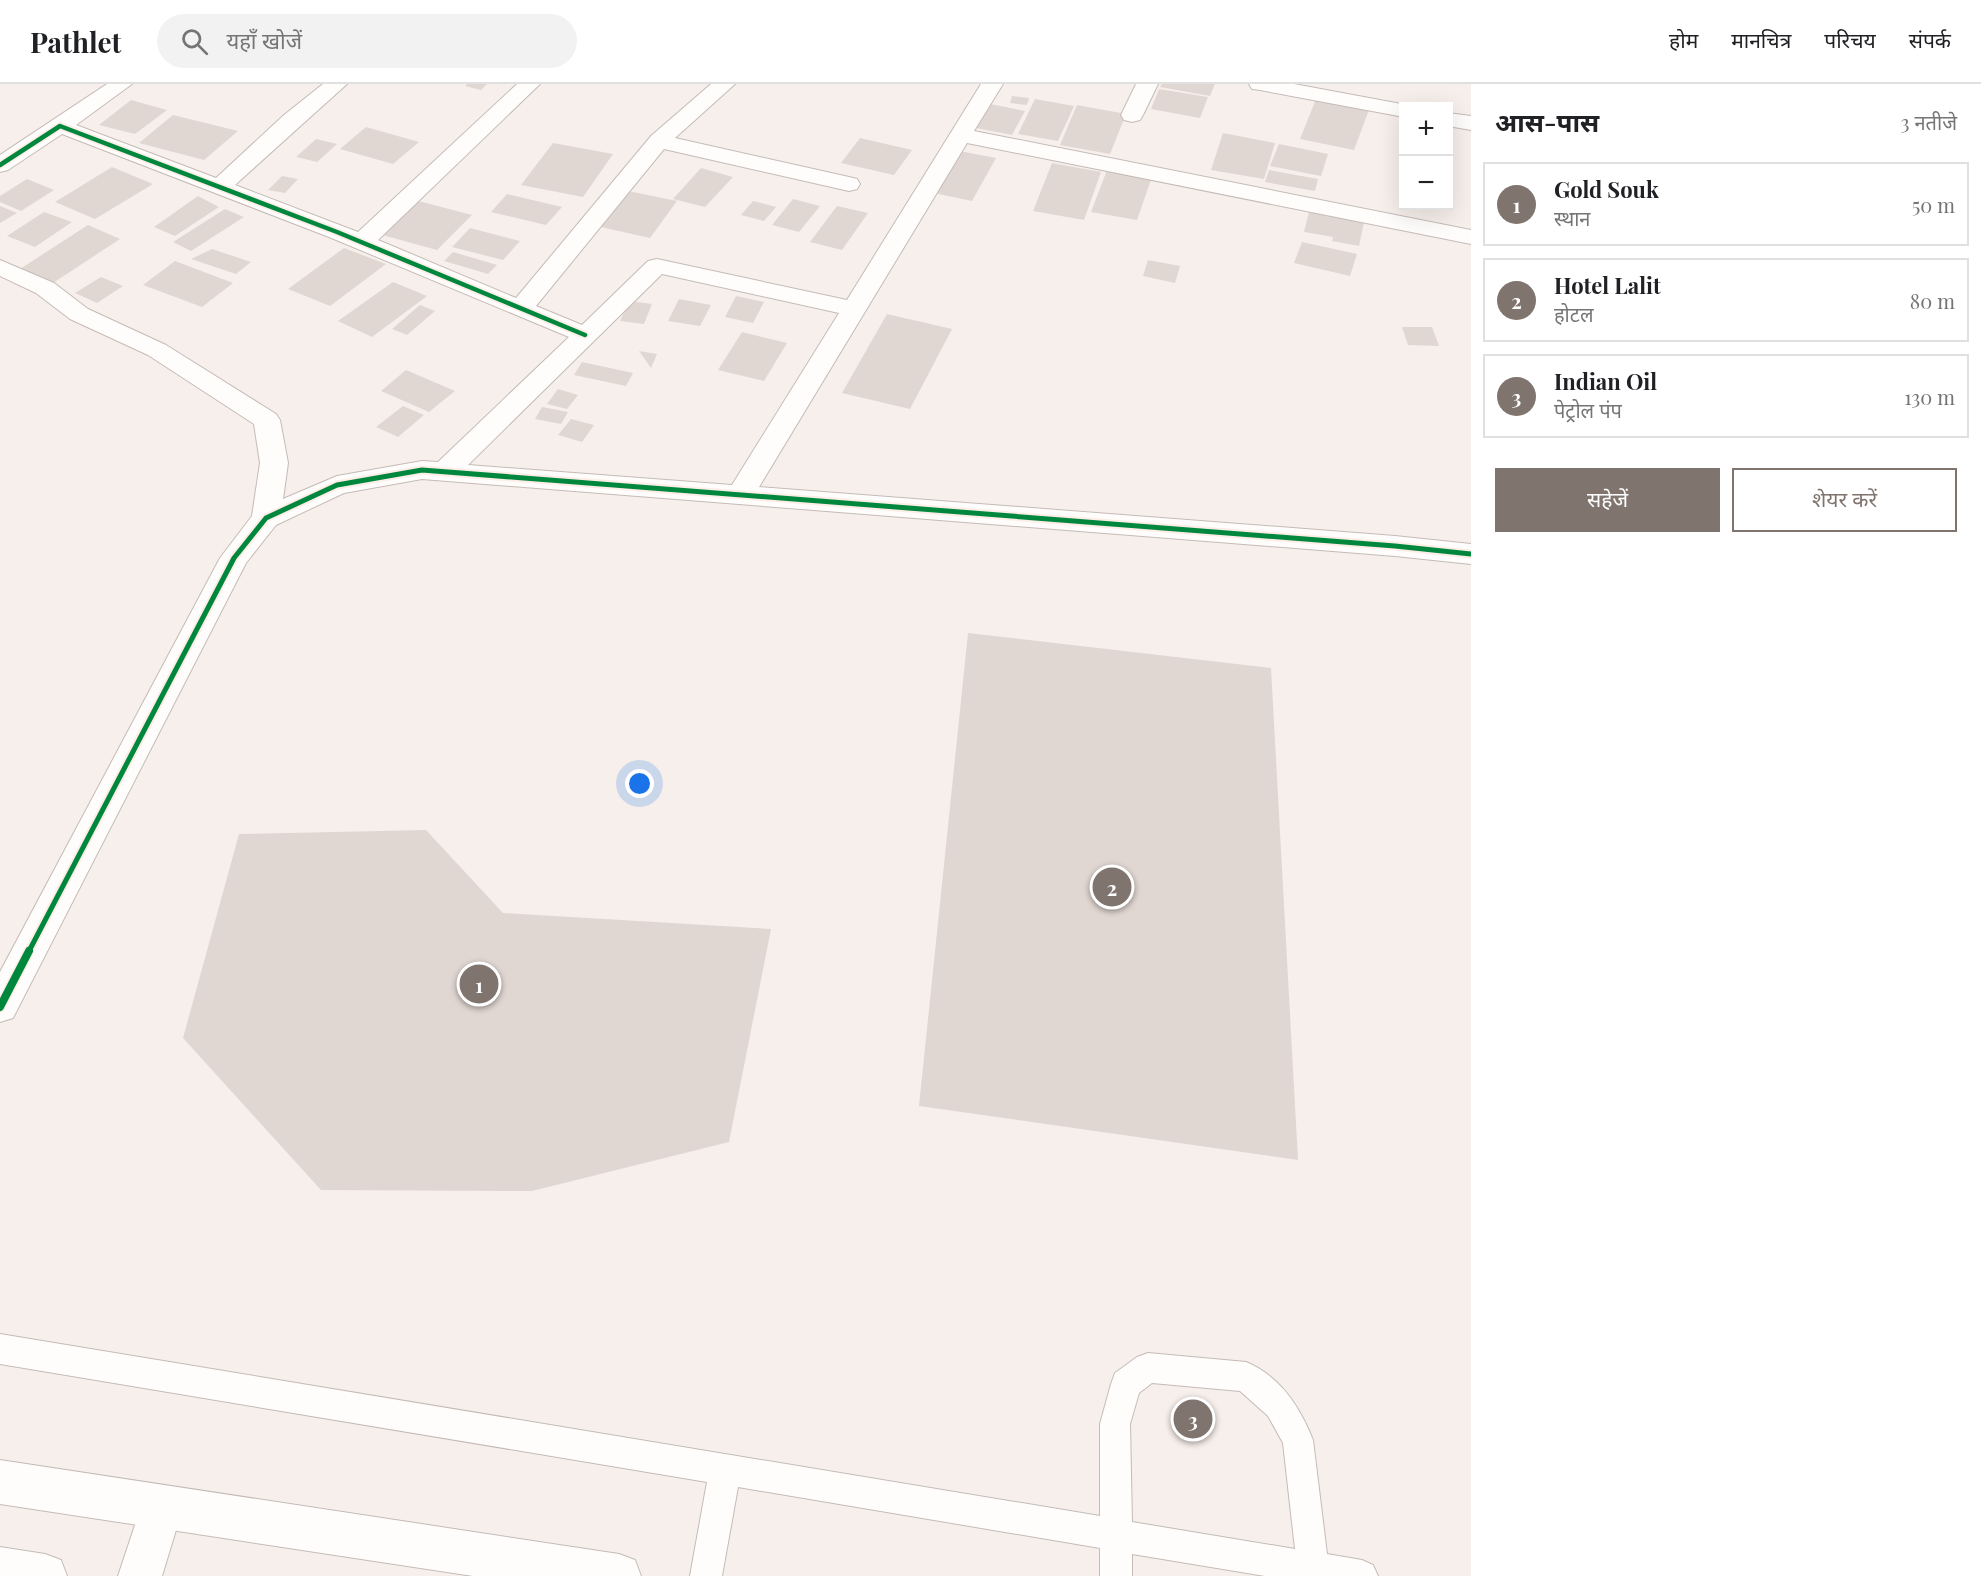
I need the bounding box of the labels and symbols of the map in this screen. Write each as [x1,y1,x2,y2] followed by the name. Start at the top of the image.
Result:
[625,769,654,798] your location
[1092,864,1132,910] pin: 2
[460,962,498,1006] pin: 1
[1174,1396,1212,1442] pin: 3

